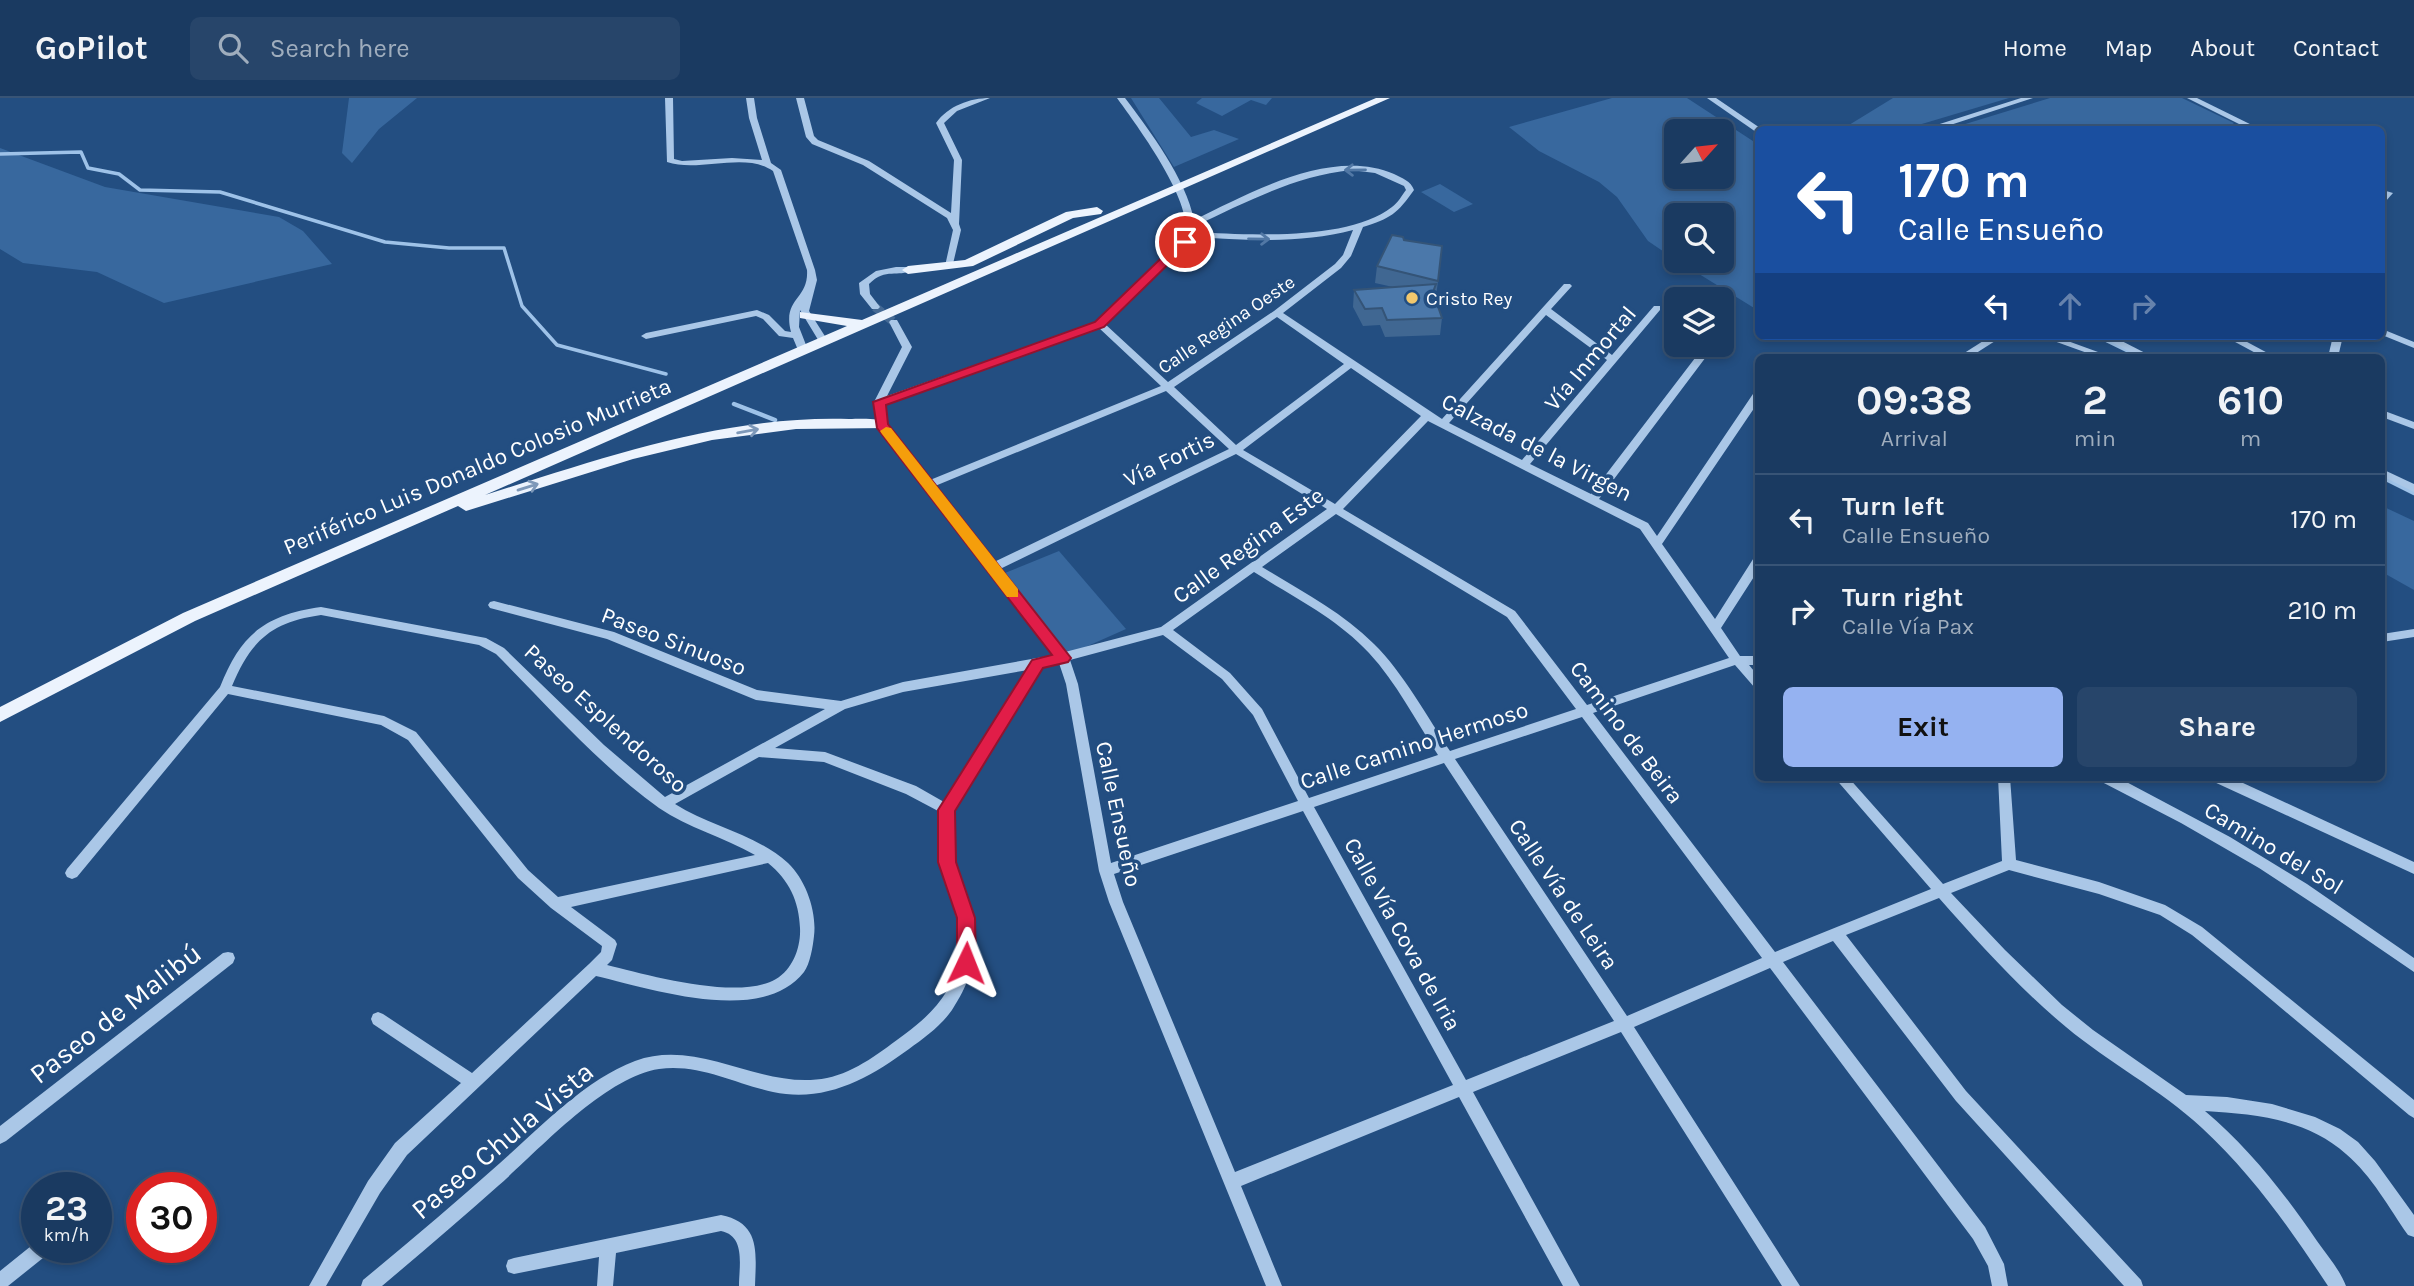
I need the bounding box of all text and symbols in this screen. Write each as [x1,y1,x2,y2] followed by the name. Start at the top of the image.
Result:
[190,17,680,80] search box
[35,29,148,67] text: GoPilot
[214,29,252,67] icon: search
[270,33,410,64] text: Search here
[2003,34,2067,62] text: Home
[2105,34,2152,62] text: Map
[2190,34,2255,62] text: About
[2293,34,2379,62] text: Contact
[1664,119,1734,189] north arrow
[1664,119,1734,357] map controls
[1898,152,2030,209] text: 170 m
[1783,154,1874,245] icon: left
[1344,163,1367,177] one-way arrow
[1664,203,1734,273] button: search
[1898,211,2104,248] text: Calle Ensueño
[1155,212,1215,272] pin
[1166,223,1204,261] icon: arrive
[1247,232,1270,245] one-way arrow
[1154,271,1299,379] street label: Calle Regina Oeste
[1664,287,1734,357] button: layers
[1978,287,2016,325] icon: left
[2051,287,2089,325] icon: ahead
[2124,287,2162,325] icon: right
[1426,288,1513,310] place label: Cristo Rey
[1404,290,1420,306] marker: Cristo Rey
[1539,300,1642,416] street label: Vía Inmortal
[279,372,675,561] street label: Periférico Luis Donaldo Colosio Murrieta
[1856,375,1973,425] text: 09:38
[2082,375,2108,425] text: 2
[2217,375,2284,425] text: 610
[1437,388,1637,507] street label: Calzada de la Virgen
[736,424,759,437] one-way arrow
[1881,425,1948,452] text: Arrival
[2074,425,2116,452] text: min
[2240,425,2261,452] text: m
[1119,426,1219,493] street label: Vía Fortis
[517,480,539,493] one-way arrow
[1167,482,1329,609] street label: Calle Regina Este
[1842,491,1944,522] text: Turn left
[1783,501,1821,539] icon: left
[2290,504,2357,535] text: 170 m
[1842,522,1990,549] text: Calle Ensueño
[1842,582,1963,613] text: Turn right
[1783,592,1821,630] icon: right
[2287,595,2357,626] text: 210 m
[598,601,750,682] street label: Paseo Sinuoso
[1842,613,1974,640] text: Calle Vía Pax
[519,638,693,799] street label: Paseo Esplendoroso
[1564,656,1689,809] street label: Camino de Beira
[1783,687,2063,767] button: Exit
[2077,687,2357,767] button: Share
[1297,696,1532,795] street label: Calle Camino Hermoso
[1090,739,1147,889] street label: Calle Ensueño
[2199,796,2348,901] street label: Camino del Sol
[1503,814,1624,975] street label: Calle Vía de Leira
[1338,833,1467,1035] street label: Calle Vía Cova de Iria
[929,926,1003,1000] position arrow
[23,936,208,1091] street label: Paseo de Malibú
[405,1055,600,1226] street label: Paseo Chula Vista
[126,1172,217,1263] speed limit sign: 30
[45,1188,88,1229] text: 23
[44,1224,89,1246] text: km/h

